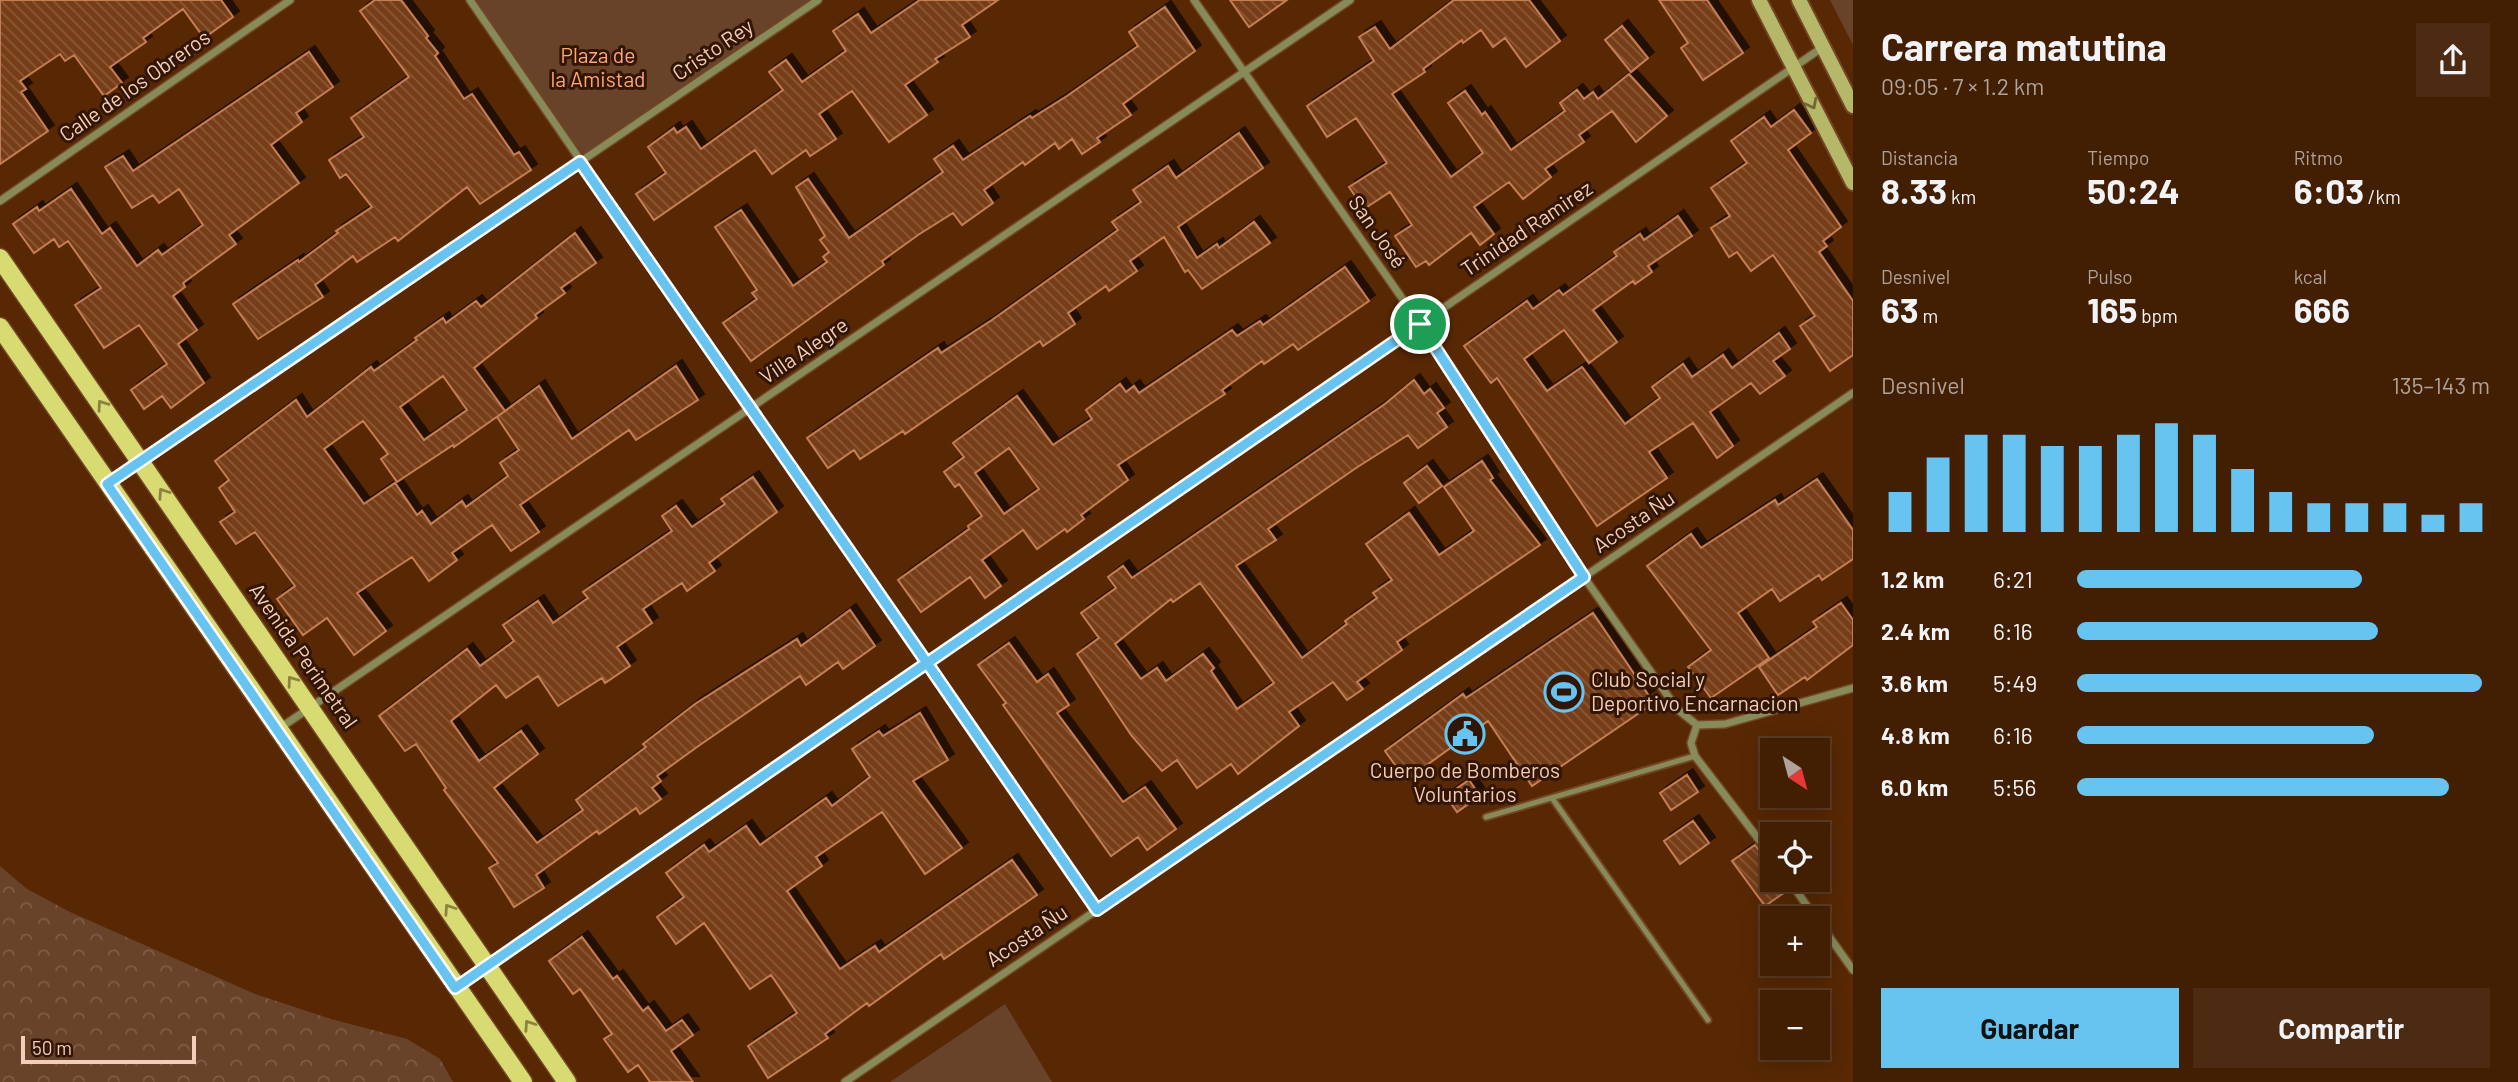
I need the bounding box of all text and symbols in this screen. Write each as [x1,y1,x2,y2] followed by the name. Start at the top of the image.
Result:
[667,12,758,85] street label: Cristo Rey
[54,23,214,146] street label: Calle de los Obreros
[1881,23,2167,69] text: Carrera matutina
[2416,23,2490,97] button: share
[550,42,646,91] park label: Plaza de la Amistad
[1881,72,2044,100] text: 09:05 · 7 × 1.2 km
[1804,97,1818,109] one-way arrow
[1881,146,1958,169] text: Distancia
[2087,146,2149,169] text: Tiempo
[2294,146,2343,169] text: Ritmo
[1881,169,1947,211] text: 8.33
[2087,169,2180,211] text: 50:24
[2294,169,2364,211] text: 6:03
[1456,175,1596,281] street label: Trinidad Ramirez
[1947,185,1976,208] text: km
[2364,185,2401,208] text: /km
[1344,190,1412,272] street label: San José
[1881,265,1950,288] text: Desnivel
[2087,265,2133,288] text: Pulso
[2294,265,2327,288] text: kcal
[1881,288,1919,330] text: 63
[2087,288,2137,330] text: 165
[2294,288,2350,330] text: 666
[1390,294,1450,354] pin
[1919,304,1938,327] text: m
[2137,304,2178,327] text: bpm
[1401,305,1439,343] icon: arrive
[754,311,852,388] street label: Villa Alegre
[1881,371,1965,399] text: Desnivel
[2392,371,2490,399] text: 135–143 m
[98,400,110,413] one-way arrow
[1588,484,1679,557] street label: Acosta Ñu
[159,488,172,501] one-way arrow
[1881,565,1944,593] text: 1.2 km
[1993,565,2033,593] text: 6:21
[245,578,364,732] street label: Avenida Perimetral
[1881,617,1950,645] text: 2.4 km
[1993,617,2033,645] text: 6:16
[1591,666,1799,715] place label: Club Social y Deportivo Encarnacion
[1881,669,1948,697] text: 3.6 km
[1993,669,2037,697] text: 5:49
[1543,671,1585,713] sports icon: Club Social y Deportivo Encarnacion
[288,676,300,689] one-way arrow
[1444,713,1486,755] public building icon: Cuerpo de Bomberos Voluntarios
[1881,721,1950,749] text: 4.8 km
[1993,721,2033,749] text: 6:16
[1760,738,1830,808] north arrow
[1760,738,1830,1060] map controls
[1370,757,1560,806] place label: Cuerpo de Bomberos Voluntarios
[1881,773,1948,801] text: 6.0 km
[1993,773,2036,801] text: 5:56
[1760,822,1830,892] button: locate
[981,898,1072,971] street label: Acosta Ñu
[445,904,457,917] one-way arrow
[1760,906,1830,976] button: +
[1881,988,2179,1068] button: Guardar
[2193,988,2490,1068] button: Compartir
[1760,990,1830,1060] button: −
[524,1020,537,1033] one-way arrow
[21,1033,196,1065] scale bar
[32,1036,72,1059] text: 50 m

